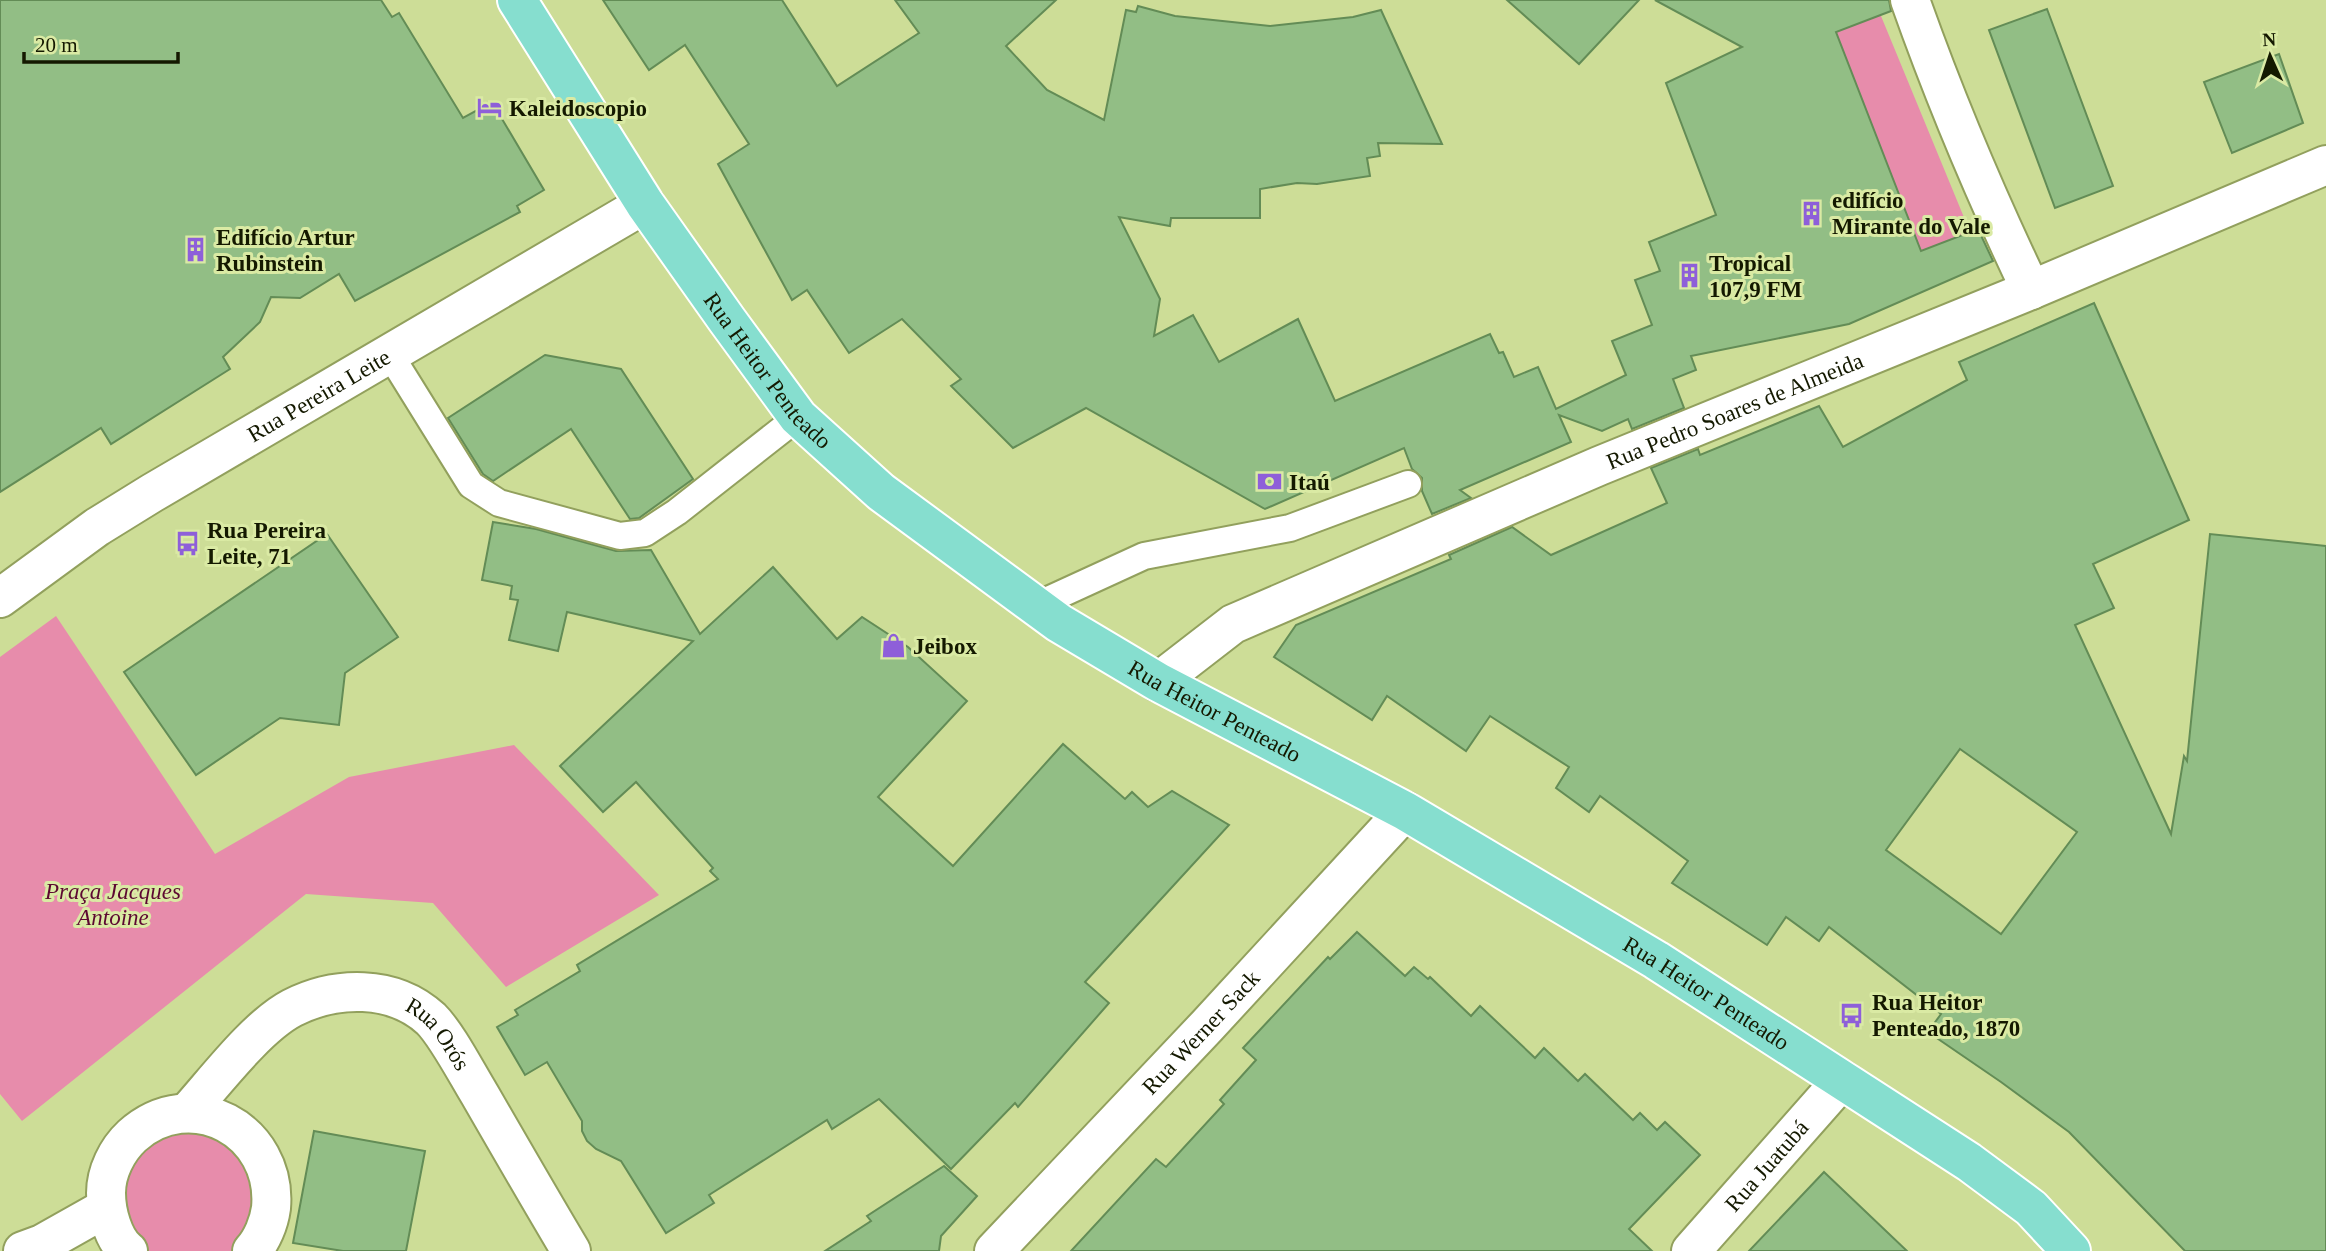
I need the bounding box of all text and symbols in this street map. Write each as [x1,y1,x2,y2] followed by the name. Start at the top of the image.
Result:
[24,21,178,65] scale bar
[2235,21,2305,91] north arrow
[2262,29,2277,50] text: N
[35,33,78,57] text: 20 m
[475,94,503,122] hotel icon: Kaleidoscopio
[509,96,647,121] place label: Kaleidoscopio
[1832,188,1990,239] place label: edifício Mirante do Vale
[1798,199,1826,227] building icon: edifício Mirante do Vale
[216,225,355,276] place label: Edifício Artur Rubinstein
[182,236,210,264] building icon: Edifício Artur Rubinstein
[1709,251,1803,302] place label: Tropical 107,9 FM
[1675,262,1703,290] building icon: Tropical 107,9 FM
[699,288,836,454] street label: Rua Heitor Penteado
[243,344,395,447] street label: Rua Pereira Leite
[1603,348,1867,475] street label: Rua Pedro Soares de Almeida
[1255,468,1283,496] bank icon: Itaú
[1289,470,1330,495] place label: Itaú
[207,518,327,569] place label: Rua Pereira Leite, 71
[173,529,201,557] bus stop icon: Rua Pereira Leite, 71
[879,632,907,660] shop icon: Jeibox
[913,634,977,659] place label: Jeibox
[1124,655,1305,767] street label: Rua Heitor Penteado
[44,879,181,930] park label: Praça Jacques Antoine
[1619,931,1794,1056] street label: Rua Heitor Penteado
[1137,965,1265,1099] street label: Rua Werner Sack
[1872,990,2020,1041] place label: Rua Heitor Penteado, 1870
[401,993,475,1075] street label: Rua Orós
[1838,1001,1866,1029] bus stop icon: Rua Heitor Penteado, 1870
[1720,1115,1814,1217] street label: Rua Juatubá

